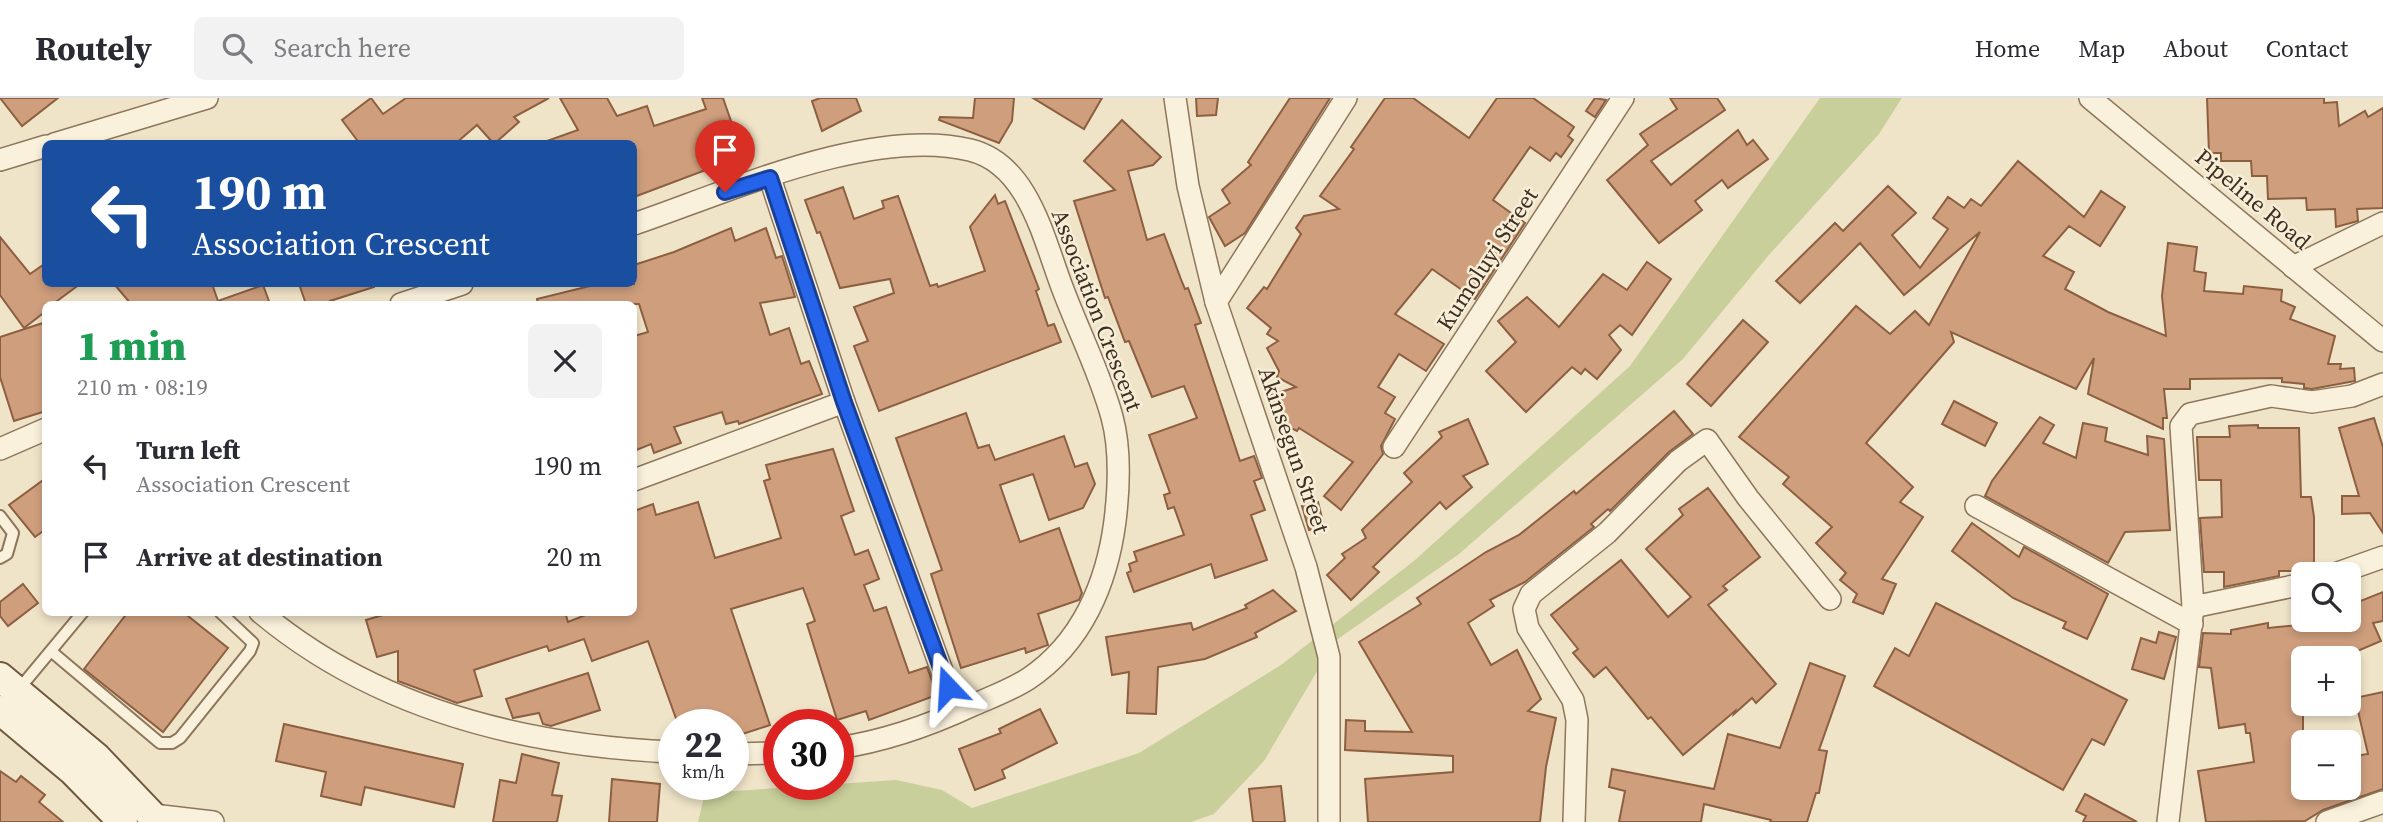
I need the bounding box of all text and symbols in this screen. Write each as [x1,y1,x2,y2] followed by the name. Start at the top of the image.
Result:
[194,17,684,80] search box
[35,26,152,71] text: Routely
[218,29,256,67] icon: search
[274,30,411,66] text: Search here
[1975,32,2040,65] text: Home
[2078,32,2125,65] text: Map
[2163,32,2228,65] text: About
[2266,32,2348,65] text: Contact
[695,120,755,192] pin
[706,131,744,169] icon: arrive
[2188,141,2318,257] street label: Pipeline Road
[192,158,327,225] text: 190 m
[77,168,168,259] icon: left
[1429,181,1545,337] street label: Kumoluyi Street
[1044,204,1150,416] street label: Association Crescent
[192,222,490,266] text: Association Crescent
[77,316,187,374] text: 1 min
[528,324,602,398] button: close
[1250,362,1338,538] street label: Akinsegun Street
[77,371,208,403] text: 210 m · 08:19
[136,432,240,468] text: Turn left
[77,447,115,485] icon: left
[534,448,602,484] text: 190 m
[136,468,350,500] text: Association Crescent
[77,538,115,576] icon: arrive
[136,539,383,575] text: Arrive at destination
[547,539,602,575] text: 20 m
[2291,562,2361,800] map controls
[2291,562,2361,632] button: search
[2291,646,2361,716] button: +
[911,650,985,724] position arrow
[763,709,854,800] speed limit sign: 30
[685,721,722,769] text: 22
[2291,730,2361,800] button: −
[682,759,725,784] text: km/h

